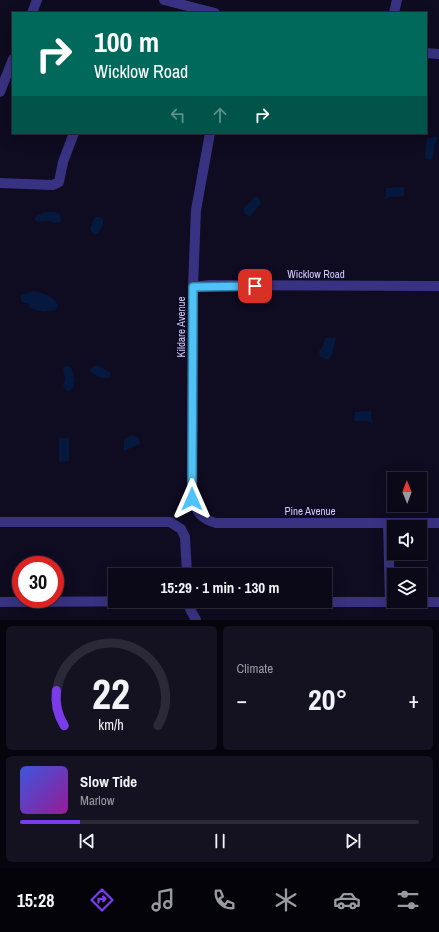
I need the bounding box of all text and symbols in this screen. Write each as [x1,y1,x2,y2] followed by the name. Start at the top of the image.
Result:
[94,23,159,61] text: 100 m
[28,28,80,80] icon: right
[94,59,188,84] text: Wicklow Road
[167,104,189,126] icon: left
[209,104,231,126] icon: ahead
[251,104,273,126] icon: right
[287,267,345,281] street label: Wicklow Road
[238,269,272,303] pin
[244,275,266,297] icon: arrive
[174,296,188,358] street label: Kildare Avenue
[387,472,427,512] north arrow
[387,472,427,608] map controls
[171,478,213,520] position arrow
[284,504,336,518] street label: Pine Avenue
[387,520,427,560] button: sound
[12,556,64,608] speed limit sign: 30
[387,568,427,608] button: layers
[161,577,279,598] text: 15:29 · 1 min · 130 m
[237,660,273,677] text: Climate
[92,666,130,722] text: 22
[308,679,347,719] text: 20°
[237,685,247,715] text: −
[408,685,419,715] text: +
[99,715,124,734] text: km/h
[80,771,137,792] text: Slow Tide
[80,792,114,809] text: Marlow
[76,830,98,852] icon: previous
[209,830,231,852] icon: pause
[342,830,364,852] icon: next
[88,886,116,914] icon: directions
[149,886,177,914] icon: music
[210,886,238,914] icon: phone
[272,886,300,914] icon: climate
[333,886,361,914] icon: car
[394,886,422,914] icon: filters
[17,888,54,913] text: 15:28

